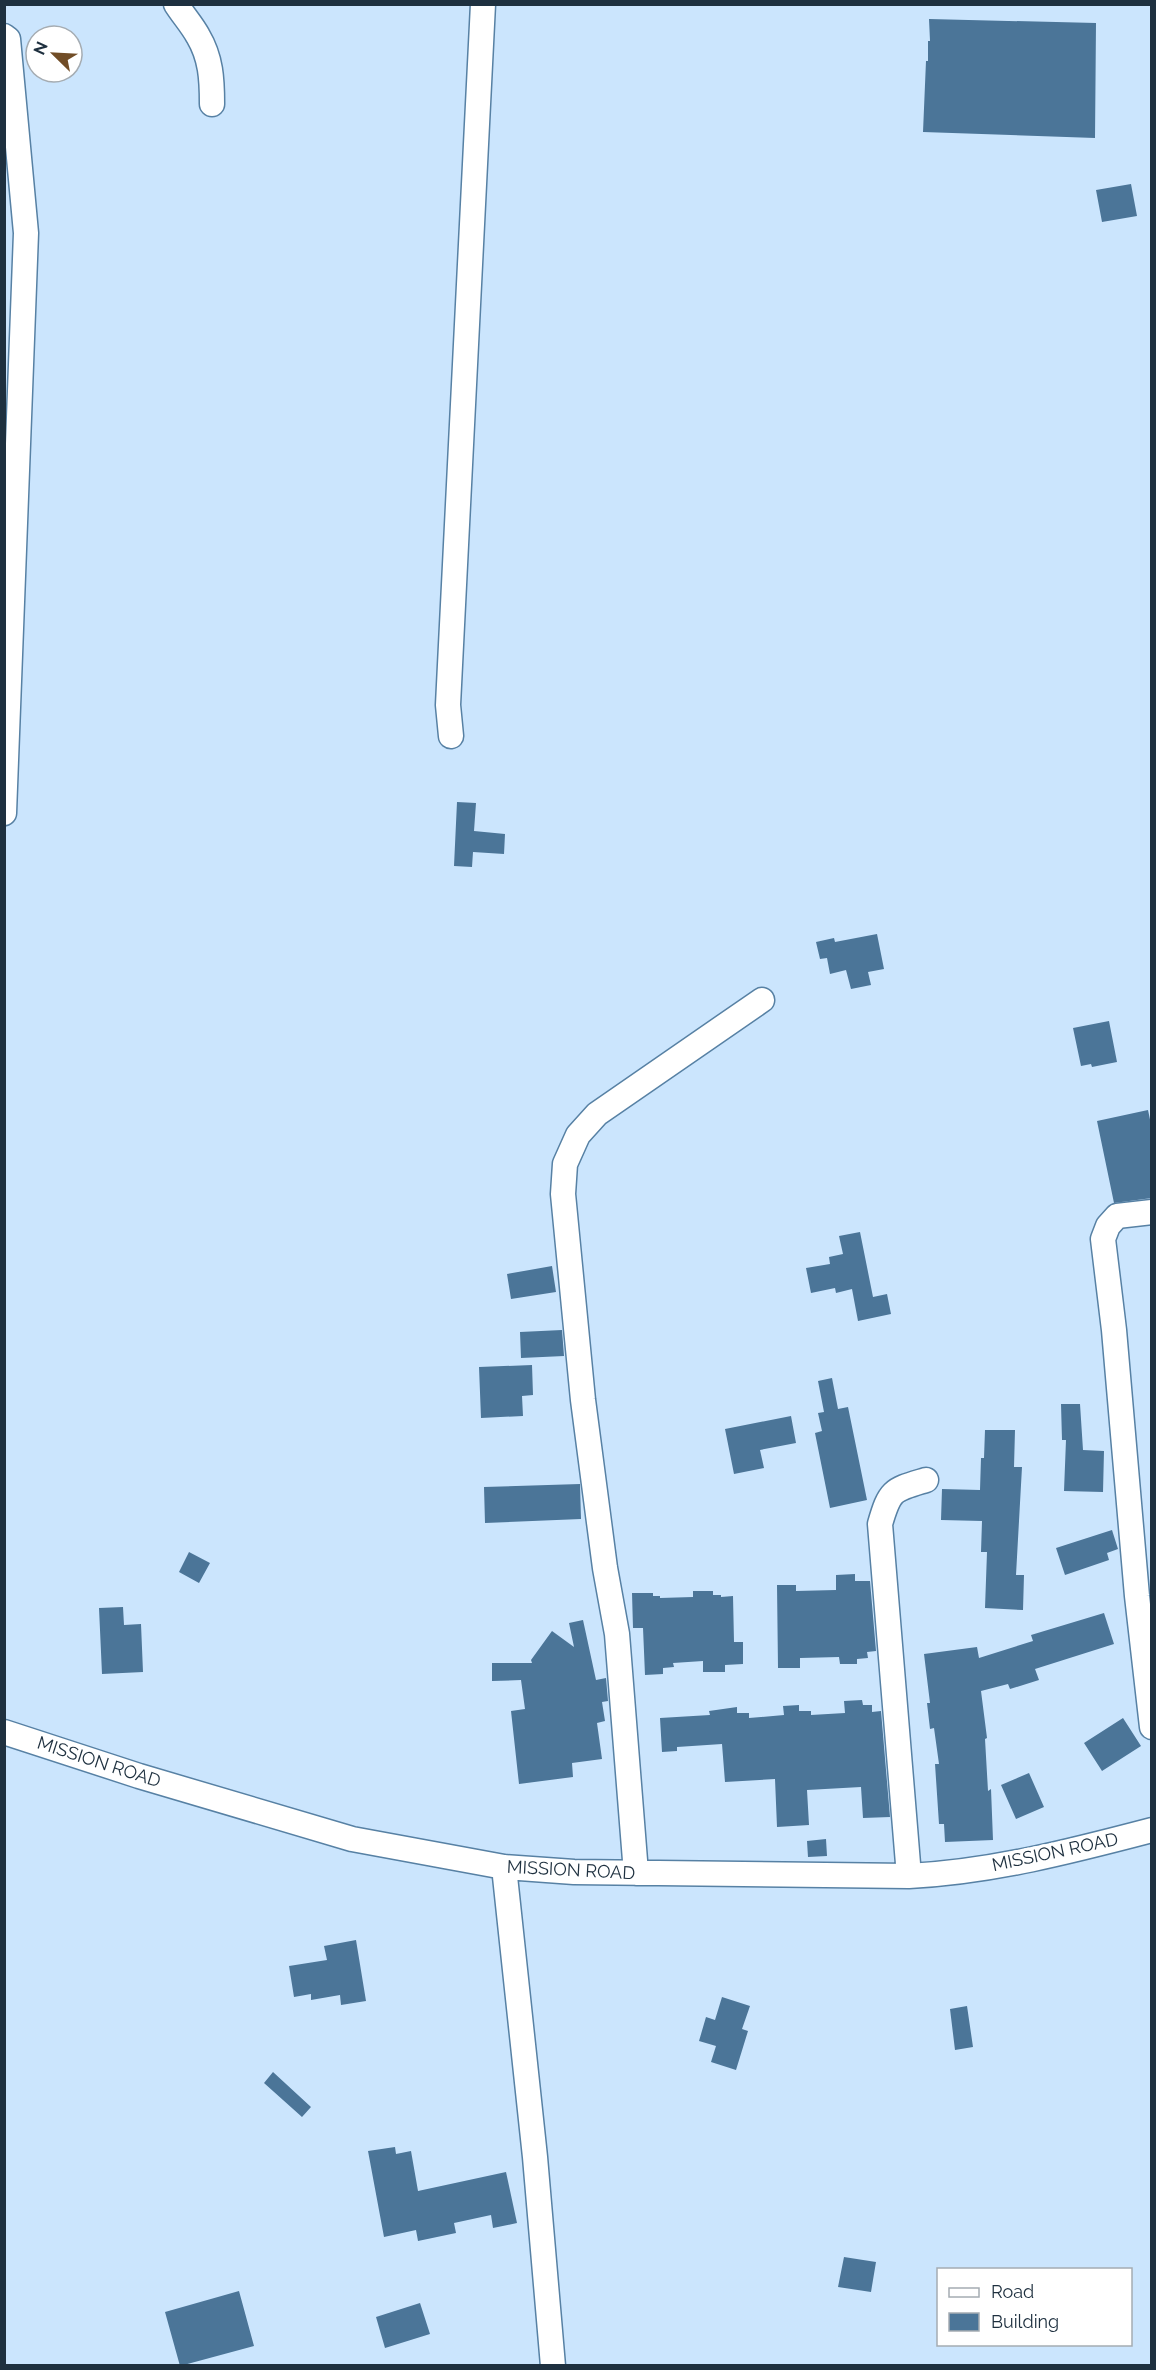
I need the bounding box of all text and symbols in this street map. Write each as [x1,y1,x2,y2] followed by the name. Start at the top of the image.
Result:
[24,24,84,84] north arrow
[30,39,52,58] text: N
[35,1732,164,1791] street label: MISSION ROAD
[990,1828,1120,1875] street label: MISSION ROAD
[506,1856,636,1883] street label: MISSION ROAD
[937,2268,1132,2346] legend
[991,2281,1034,2302] text: Road
[991,2311,1059,2332] text: Building

